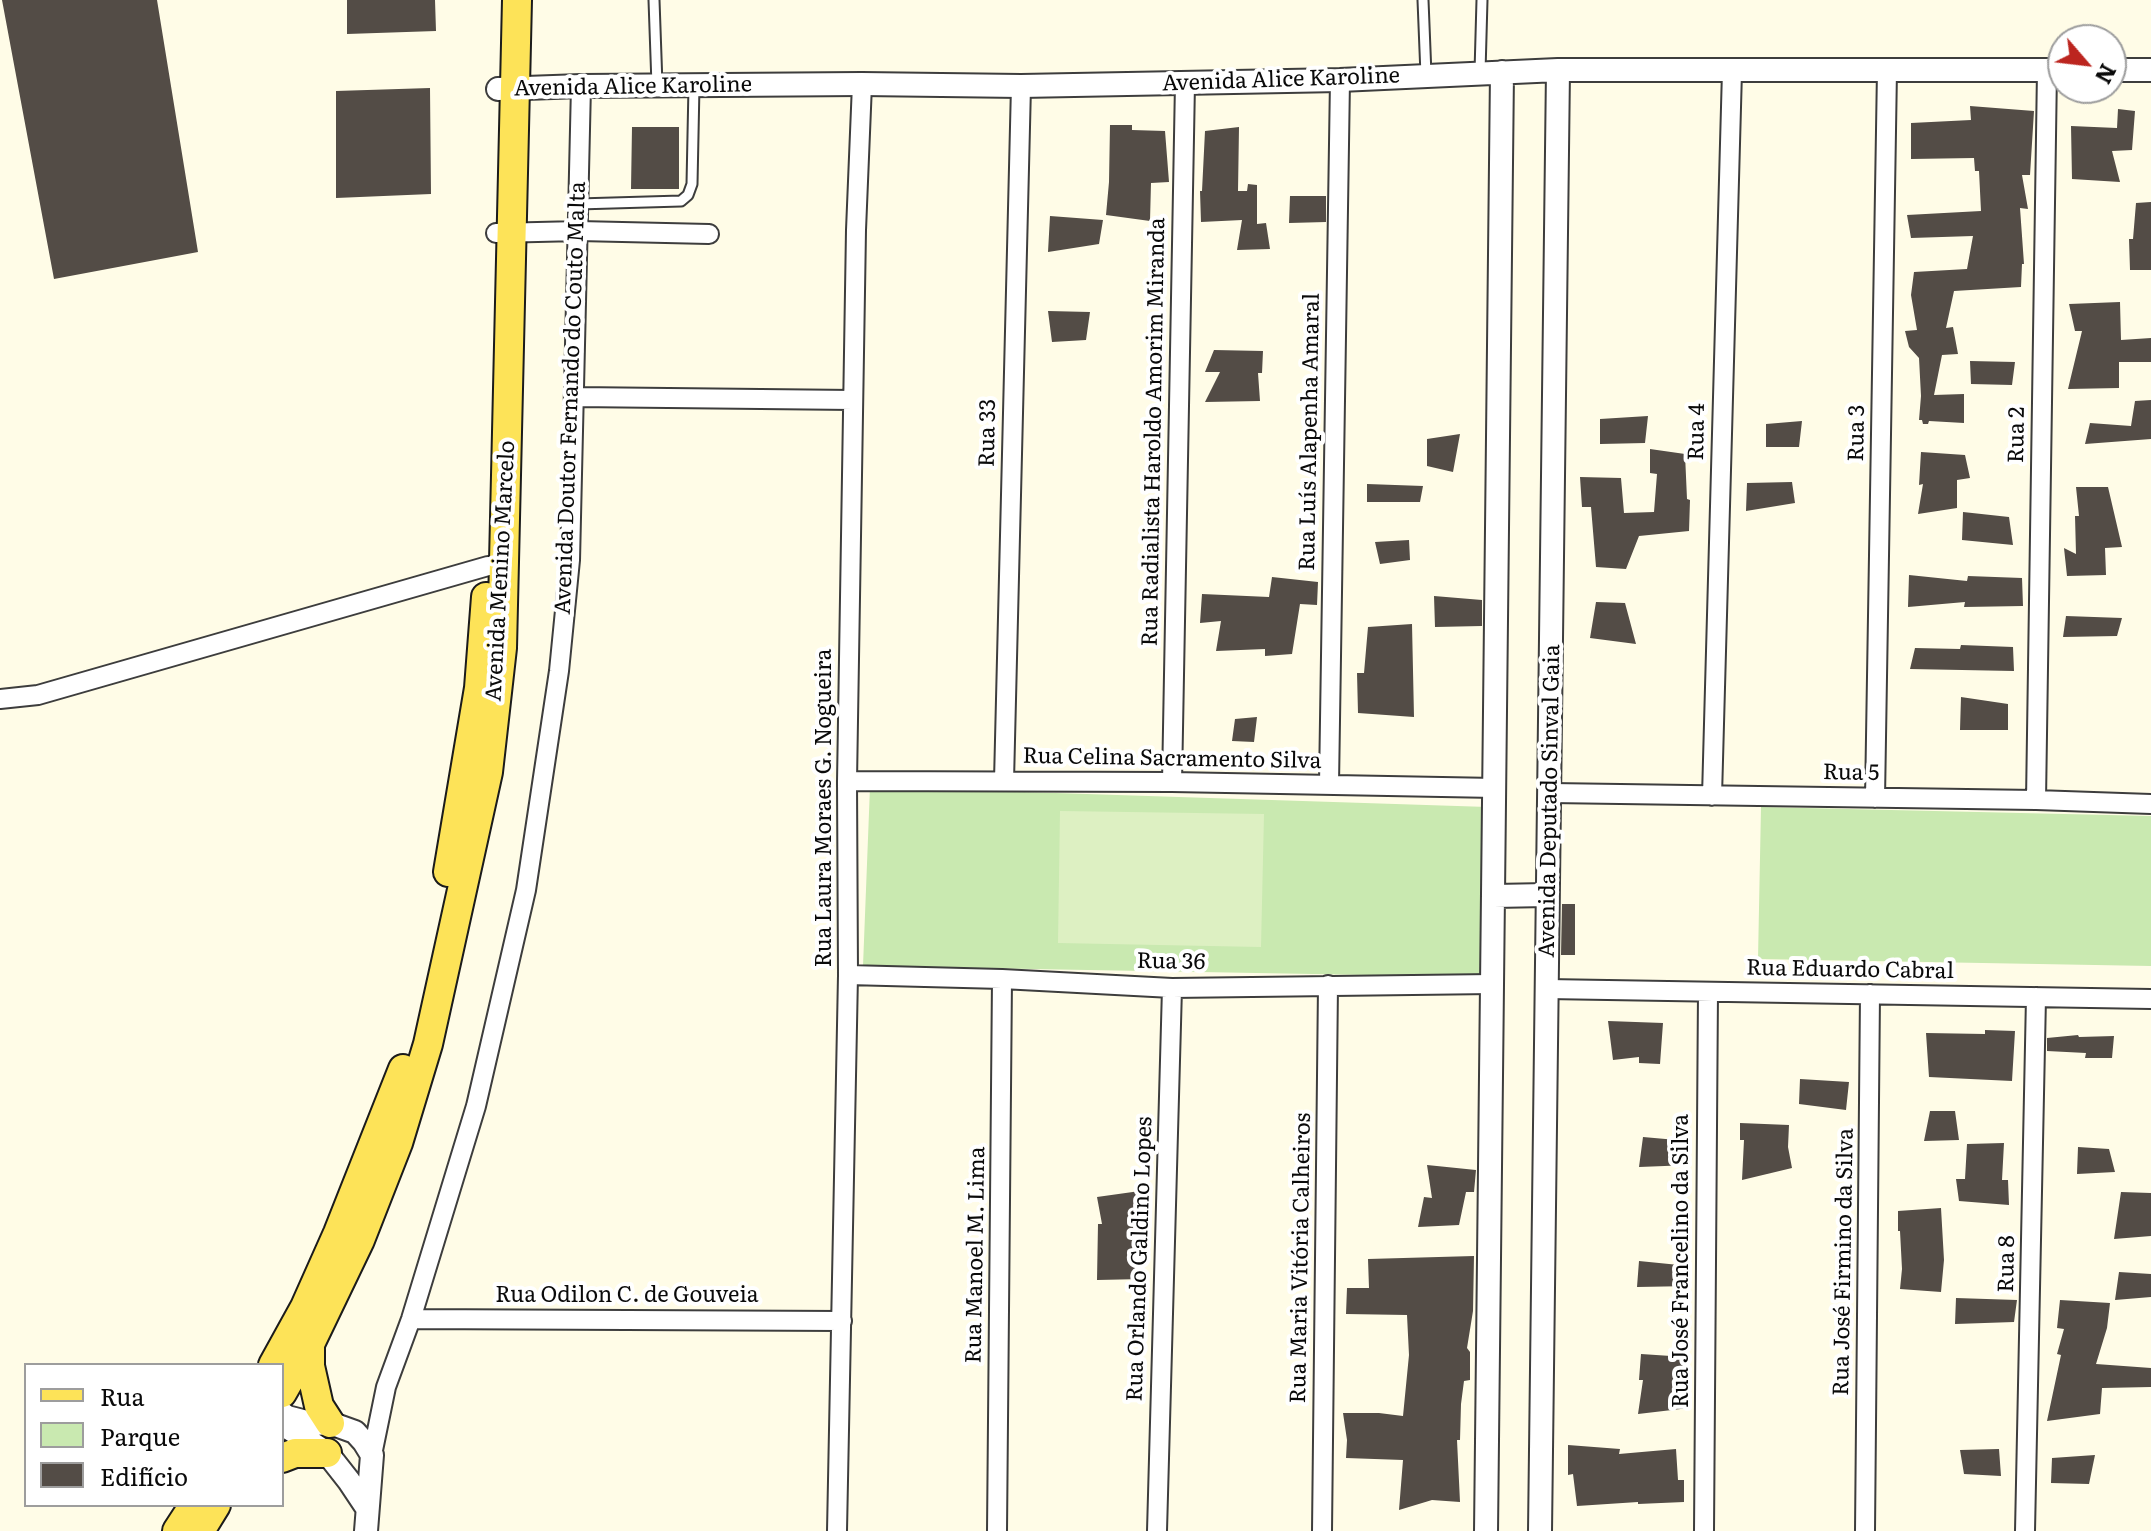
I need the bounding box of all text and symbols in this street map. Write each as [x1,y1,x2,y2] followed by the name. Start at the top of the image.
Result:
[2047,24,2127,104] north arrow
[2088,59,2126,90] text: N
[1162,63,1400,97] street label: Avenida Alice Karoline
[514,72,752,102] street label: Avenida Alice Karoline
[550,181,592,615] street label: Avenida Doutor Fernando do Couto Malta
[1137,217,1171,647] street label: Rua Radialista Haroldo Amorim Miranda
[1294,293,1326,571] street label: Rua Luís Alapenha Amaral
[974,399,1002,467] street label: Rua 33
[1683,403,1711,461] street label: Rua 4
[1843,404,1871,462] street label: Rua 3
[2003,407,2031,463] street label: Rua 2
[481,440,521,702] street label: Avenida Menino Marcelo
[1534,644,1566,958] street label: Avenida Deputado Sinval Gaia
[812,649,838,967] street label: Rua Laura Moraes G. Nogueira
[1022,743,1322,775] street label: Rua Celina Sacramento Silva
[1823,759,1879,787] street label: Rua 5
[1136,948,1206,976] street label: Rua 36
[1746,955,1954,985] street label: Rua Eduardo Cabral
[1285,1112,1317,1404] street label: Rua Maria Vitória Calheiros
[1669,1114,1695,1408] street label: Rua José Francelino da Silva
[1122,1116,1158,1402] street label: Rua Orlando Galdino Lopes
[1828,1128,1860,1396] street label: Rua José Firmino da Silva
[961,1146,991,1364] street label: Rua Manoel M. Lima
[1993,1235,2021,1293] street label: Rua 8
[495,1283,759,1309] street label: Rua Odilon C. de Gouveia
[24,1363,284,1507] legend
[100,1378,144,1413] text: Rua
[100,1418,180,1453] text: Parque
[100,1458,188,1493] text: Edifício

